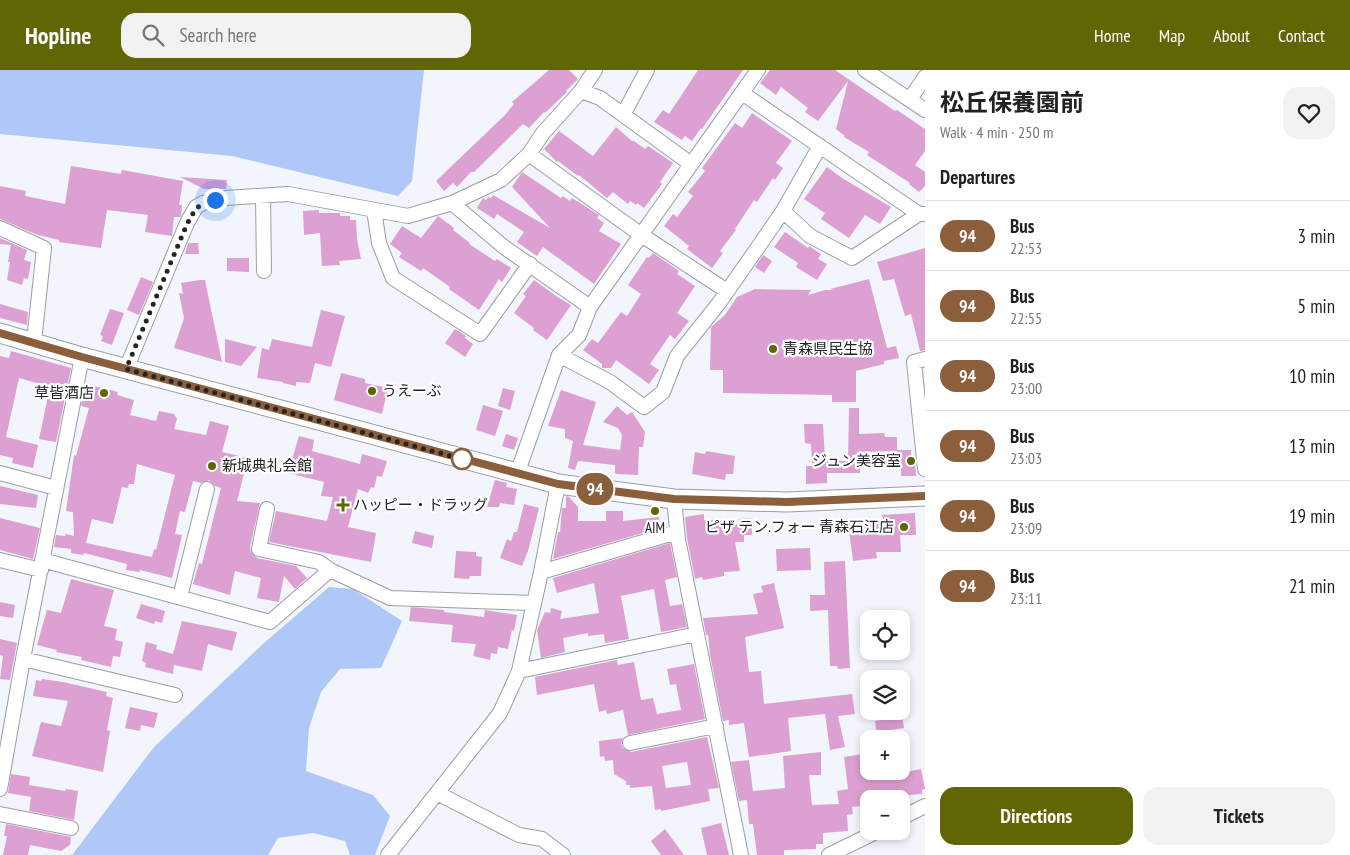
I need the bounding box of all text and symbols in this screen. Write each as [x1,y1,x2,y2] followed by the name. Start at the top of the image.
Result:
[121,13,471,58] search box
[25,20,91,51] text: Hopline
[139,21,167,49] icon: search
[179,23,257,47] text: Search here
[1094,24,1131,47] text: Home
[1159,24,1185,47] text: Map
[1213,24,1250,47] text: About
[1278,24,1325,47] text: Contact
[940,87,1084,118] text: 松丘保養園前
[1283,87,1335,139] button: heart
[940,122,1053,142] text: Walk · 4 min · 250 m
[940,165,1015,189] text: Departures
[203,188,228,213] your location
[1010,214,1034,238] text: Bus
[959,224,976,247] text: 94
[1298,224,1335,248] text: 3 min
[1010,238,1042,258] text: 22:53
[1010,284,1034,308] text: Bus
[959,294,976,317] text: 94
[1298,294,1335,318] text: 5 min
[1010,308,1042,328] text: 22:55
[783,339,873,358] place label: 青森県民生協
[767,343,779,355] marker: 青森県民生協
[1010,354,1034,378] text: Bus
[959,364,976,387] text: 94
[1289,364,1335,388] text: 10 min
[1010,378,1042,398] text: 23:00
[382,381,441,400] place label: うえーぶ
[34,383,94,402] place label: 草皆酒店
[366,385,378,397] marker: うえーぶ
[98,387,110,399] marker: 草皆酒店
[1010,424,1034,448] text: Bus
[959,434,976,457] text: 94
[1289,434,1335,458] text: 13 min
[451,448,473,470] unlabelled marker
[1010,448,1042,468] text: 23:03
[812,451,901,470] place label: ジュン美容室
[905,455,917,467] marker: ジュン美容室
[222,456,312,475] place label: 新城典礼会館
[206,460,218,472] marker: 新城典礼会館
[572,473,618,505] line badge: 94
[586,477,604,500] text: 94
[1010,494,1034,518] text: Bus
[353,495,488,514] place label: ハッピー・ドラッグ
[337,499,349,511] marker: ハッピー・ドラッグ
[959,504,976,527] text: 94
[1289,504,1335,528] text: 19 min
[649,505,661,517] marker: AIM
[705,517,894,536] place label: ピザ テン.フォー 青森石江店
[645,518,665,537] place label: AIM
[1010,518,1042,538] text: 23:09
[898,521,910,533] marker: ピザ テン.フォー 青森石江店
[1010,564,1034,588] text: Bus
[959,574,976,597] text: 94
[1289,574,1335,598] text: 21 min
[1010,588,1042,608] text: 23:11
[860,610,910,840] map controls
[860,610,910,660] button: locate
[860,670,910,720] button: layers
[860,730,910,780] button: +
[940,787,1133,845] button: Directions
[1143,787,1335,845] button: Tickets
[860,790,910,840] button: −

